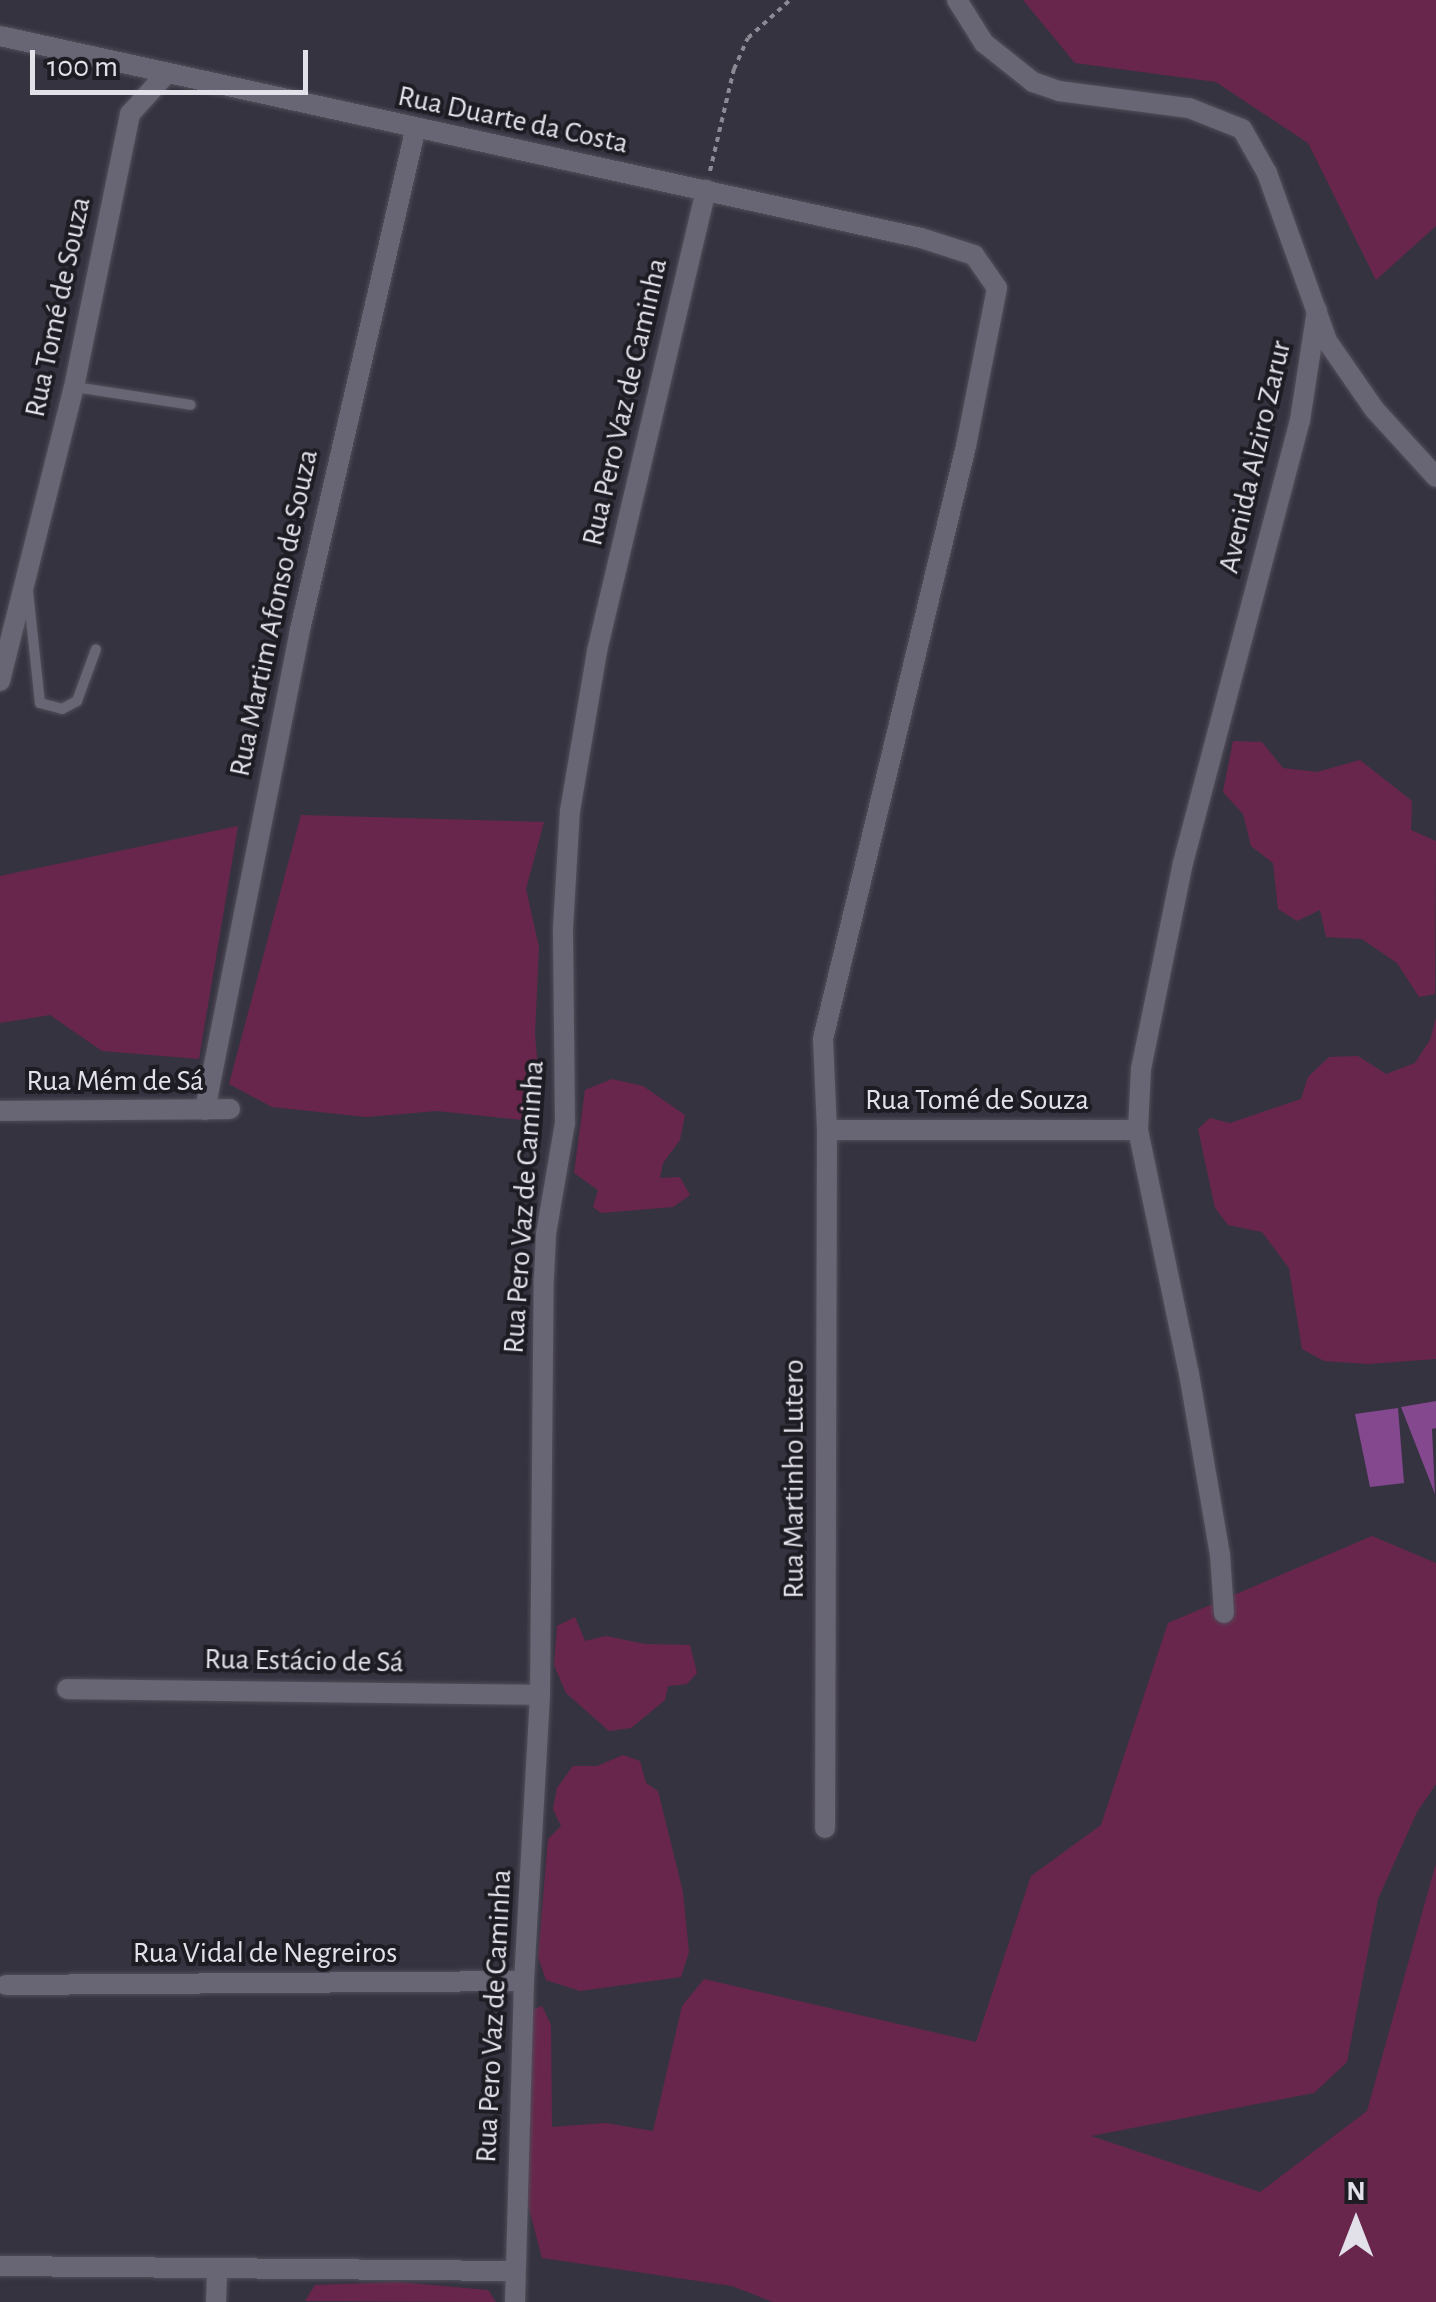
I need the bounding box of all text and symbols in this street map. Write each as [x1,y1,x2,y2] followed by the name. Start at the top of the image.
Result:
[35,30,312,92] scale bar
[47,52,118,82] text: 100 m
[395,78,631,162] street label: Rua Duarte da Costa
[17,194,99,420] street label: Rua Tomé de Souza
[574,255,676,549] street label: Rua Pero Vaz de Caminha
[1211,337,1299,577] street label: Avenida Alziro Zarur
[222,446,326,780] street label: Rua Martim Afonso de Souza
[496,1059,552,1355] street label: Rua Pero Vaz de Caminha
[26,1063,204,1099] street label: Rua Mém de Sá
[865,1082,1089,1118] street label: Rua Tomé de Souza
[776,1359,812,1599] street label: Rua Martinho Lutero
[204,1641,404,1681] street label: Rua Estácio de Sá
[468,1868,520,2164] street label: Rua Pero Vaz de Caminha
[133,1935,397,1971] street label: Rua Vidal de Negreiros
[1306,2172,1406,2272] north arrow
[1346,2178,1366,2206] text: N

